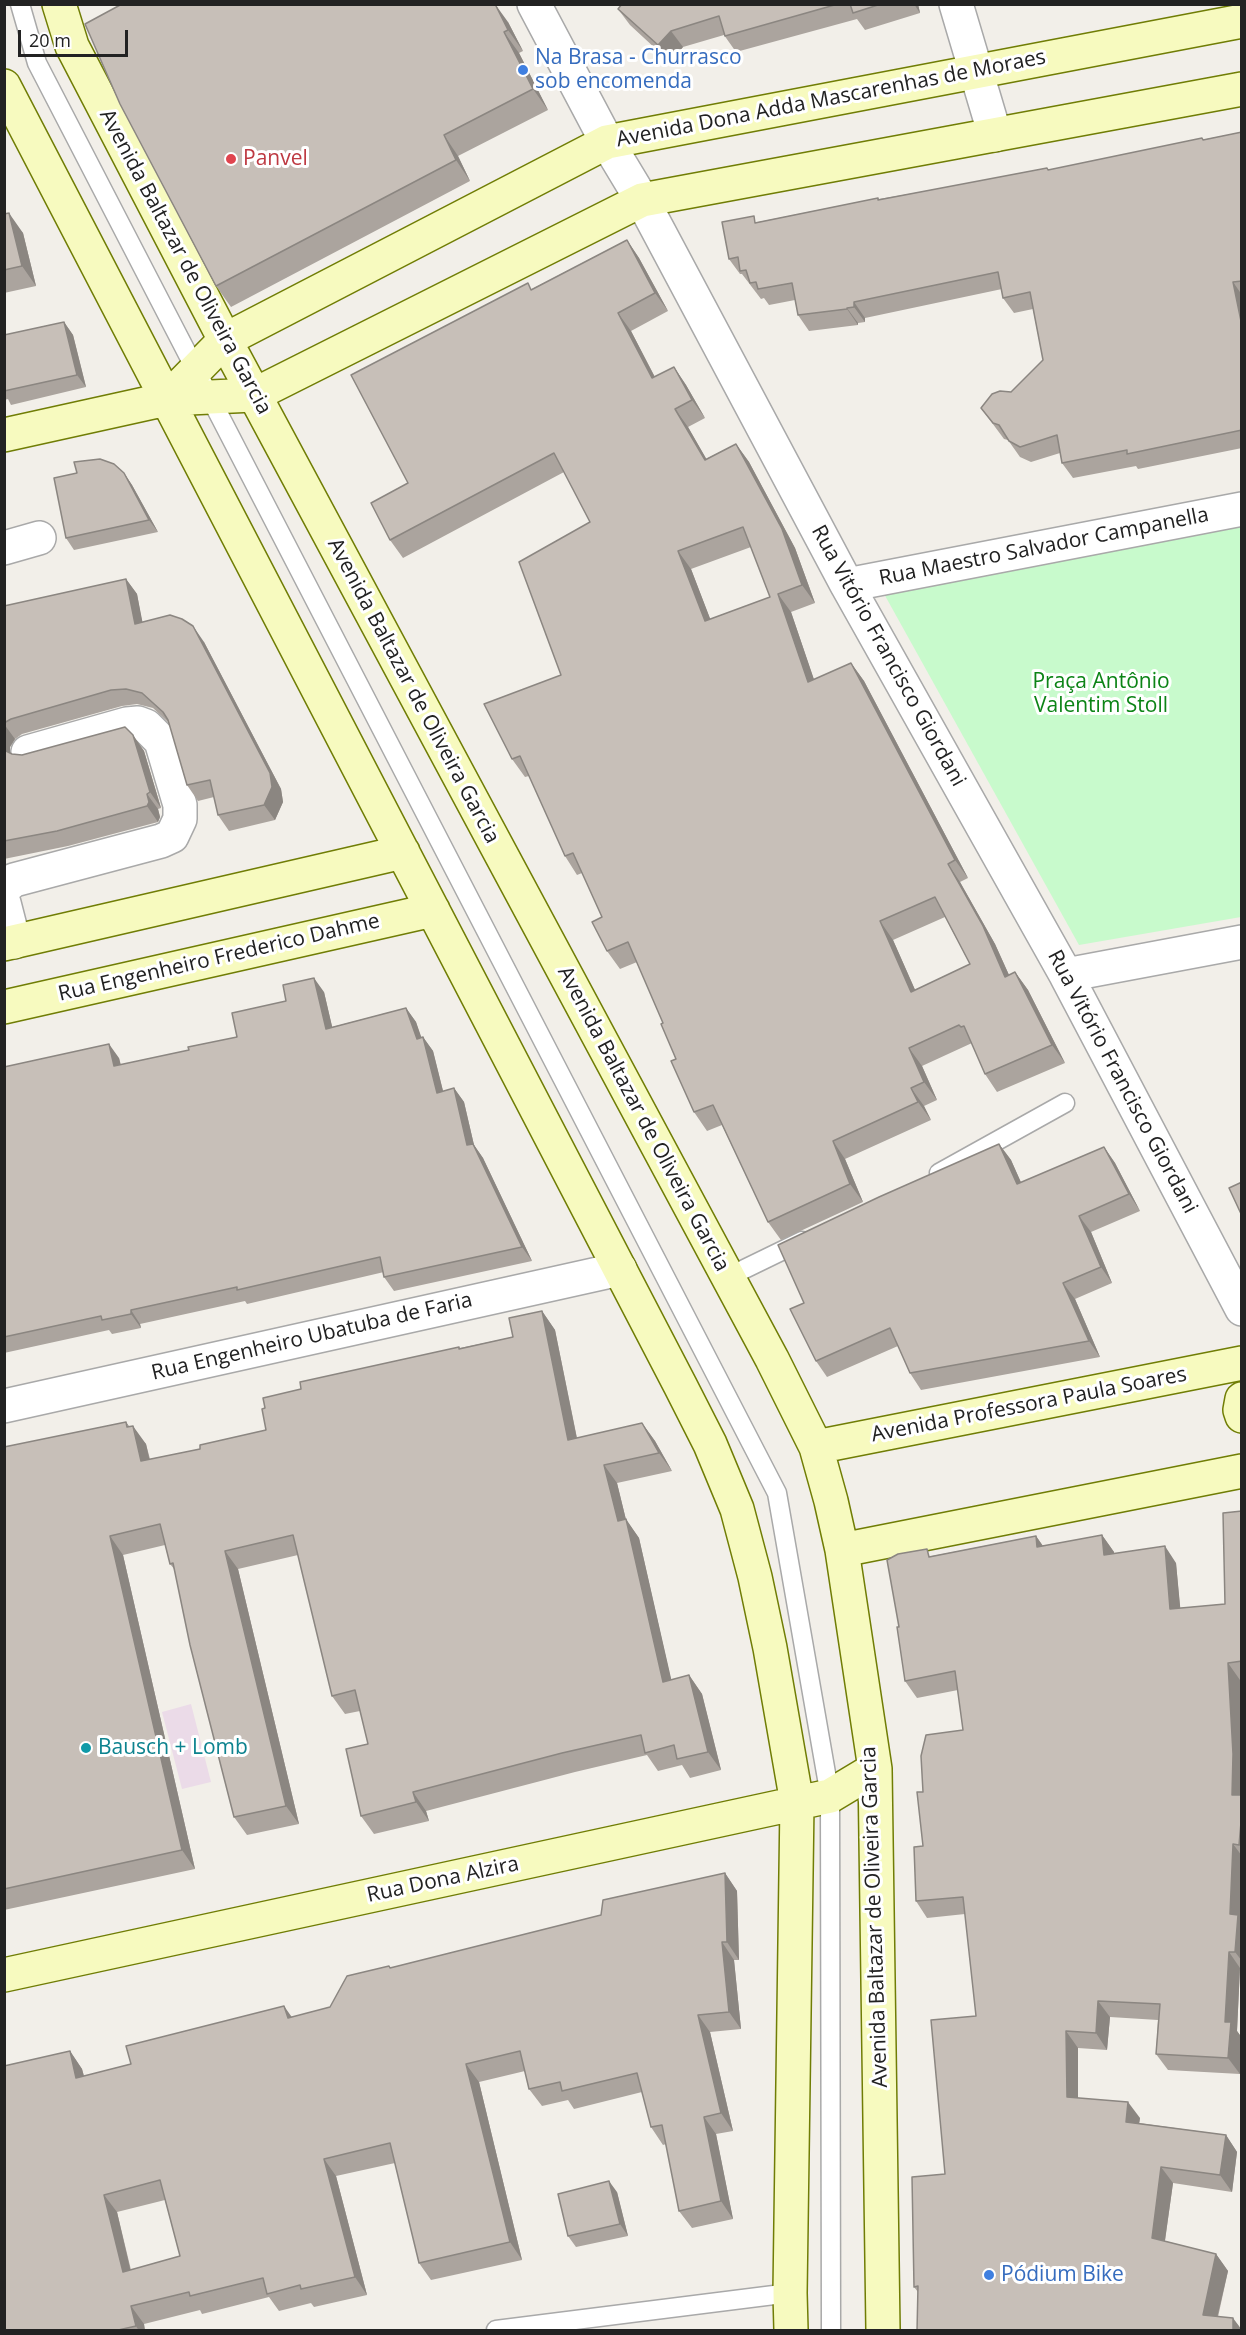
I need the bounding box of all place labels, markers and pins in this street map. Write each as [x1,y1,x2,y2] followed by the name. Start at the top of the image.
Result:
[535,45,742,95] place label: Na Brasa - Churrasco sob encomenda
[516,63,530,77] marker: Na Brasa - Churrasco sob encomenda
[243,146,308,172] place label: Panvel
[224,152,238,166] marker: Panvel
[98,1735,248,1761] place label: Bausch + Lomb
[79,1741,93,1755] marker: Bausch + Lomb
[1001,2262,1124,2288] place label: Pódium Bike
[982,2268,996,2282] marker: Pódium Bike

